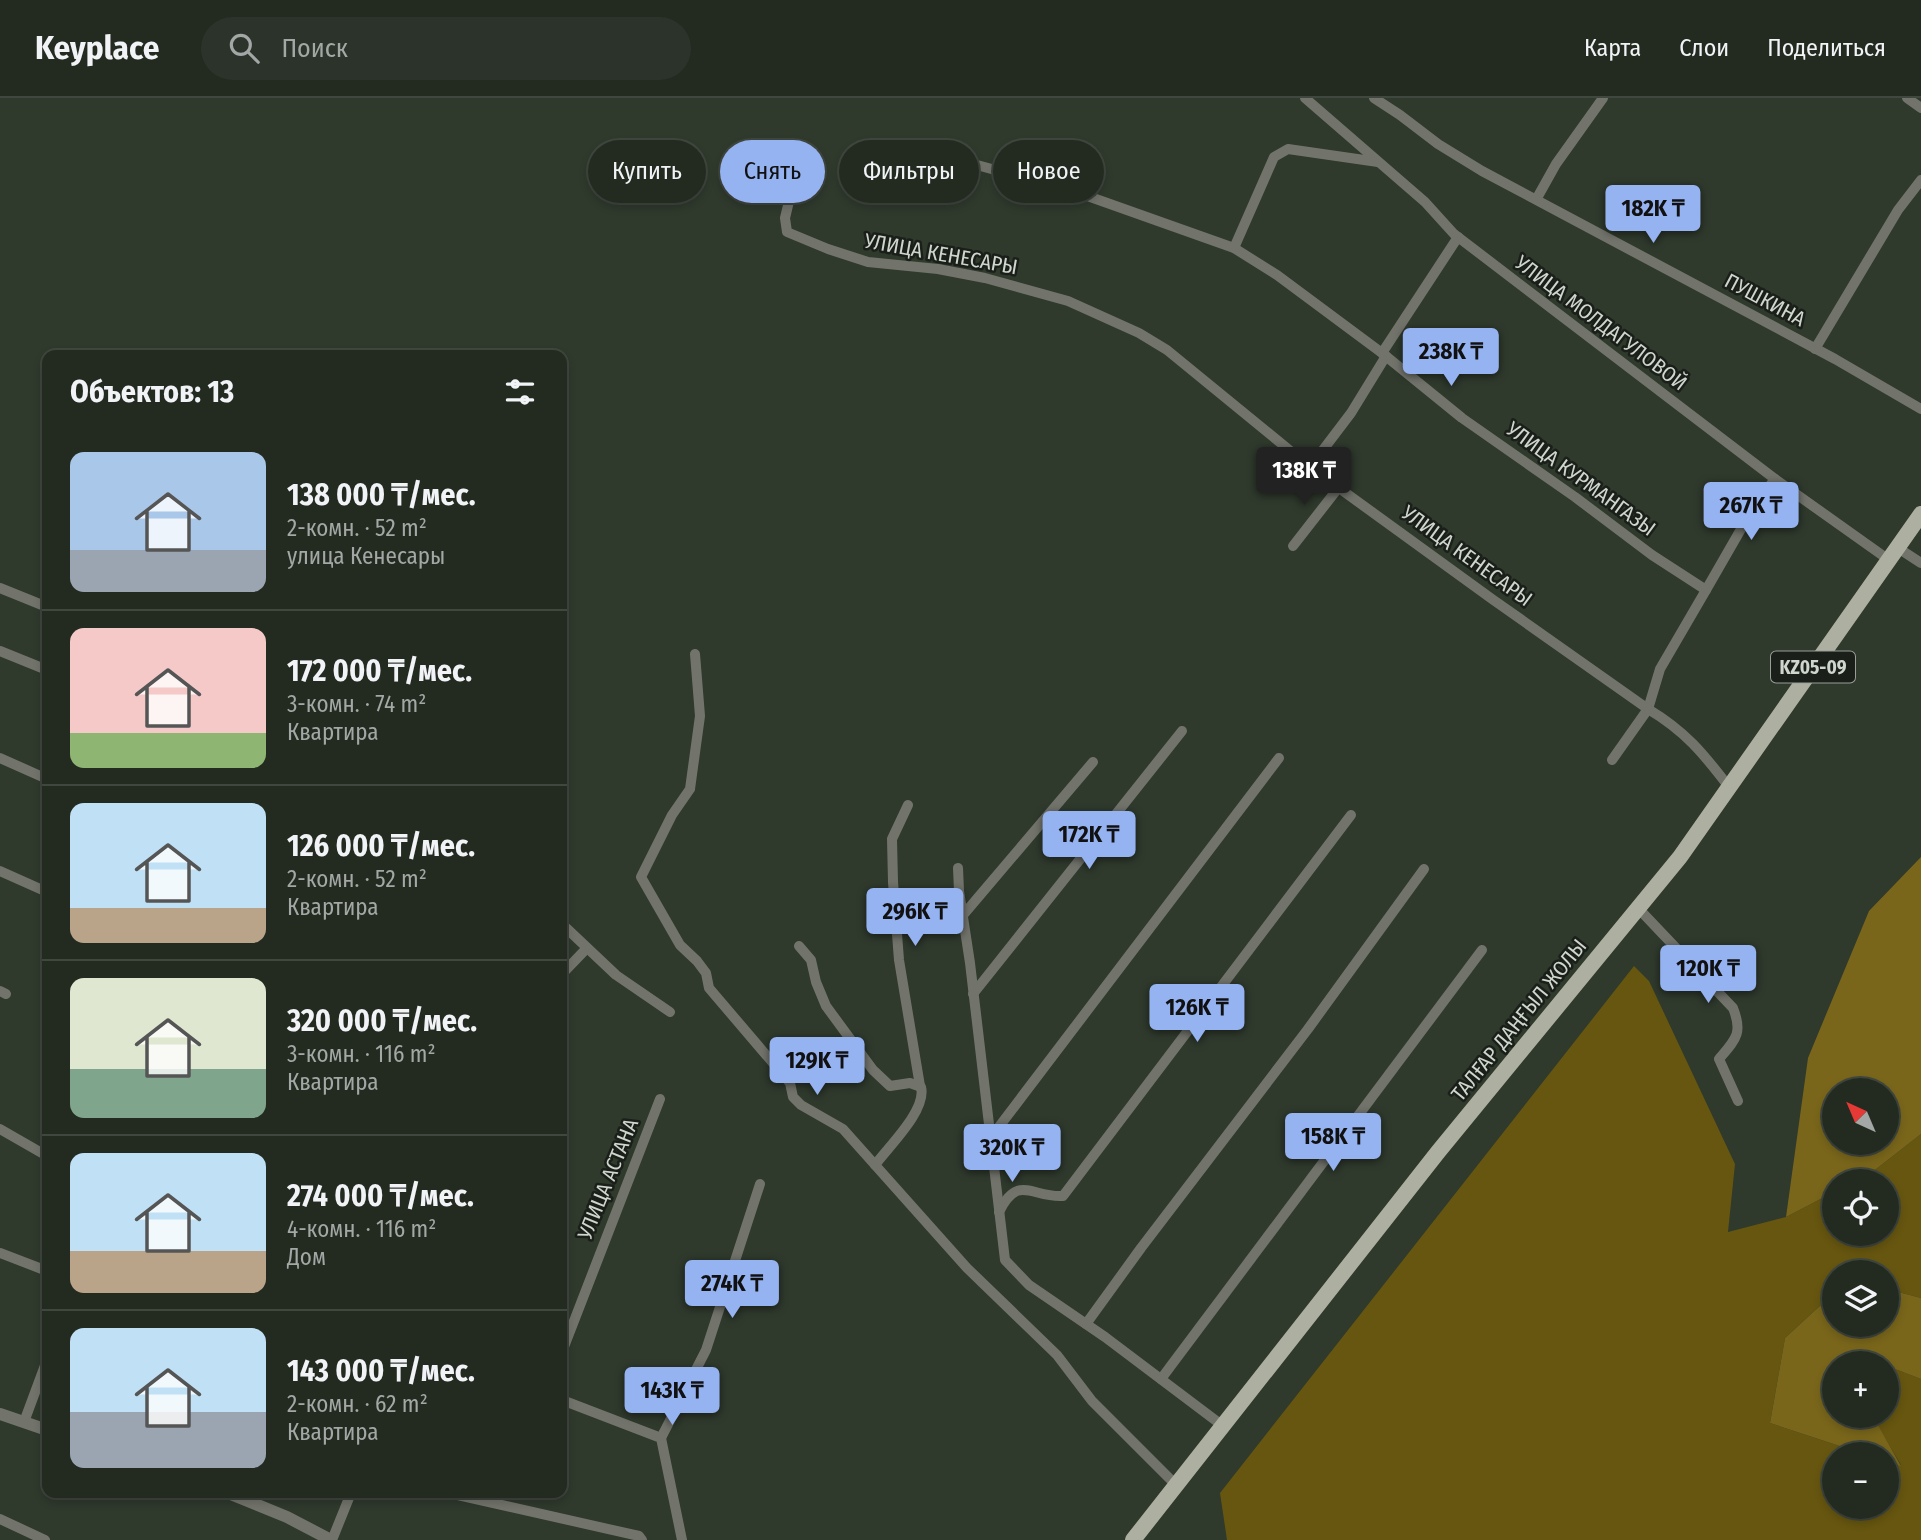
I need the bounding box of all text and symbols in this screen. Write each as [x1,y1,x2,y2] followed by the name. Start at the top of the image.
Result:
[201,17,691,80] search box
[35,28,159,68] text: Keyplace
[225,29,263,67] icon: search
[281,33,348,64] text: Поиск
[1584,34,1641,62] text: Карта
[1679,34,1729,62] text: Слои
[1767,34,1886,62] text: Поделиться
[588,140,706,203] chip: Купить
[720,140,825,203] chip: Снять
[839,140,979,203] chip: Фильтры
[993,140,1104,203] chip: Новое
[1596,186,1710,245] pin: 182K ₸
[1621,194,1685,222] text: 182K ₸
[861,228,1020,280] street label: УЛИЦА КЕНЕСАРЫ
[1509,249,1692,396] street label: УЛИЦА МОЛДАГУЛОВОЙ
[1720,268,1810,332] street label: ПУШКИНА
[1394,328,1508,388] pin: 238K ₸
[1419,337,1483,365] text: 238K ₸
[501,373,539,411] icon: filters
[70,374,234,410] text: Объектов: 13
[1500,416,1661,542] street label: УЛИЦА КУРМАНГАЗЫ
[1247,448,1361,507] pin: 138K ₸
[1272,456,1336,484] text: 138K ₸
[287,477,476,513] text: 138 000 ₸/мес.
[126,480,210,564] icon: home
[1694,482,1808,542] pin: 267K ₸
[1720,491,1782,519] text: 267K ₸
[1396,499,1537,612] street label: УЛИЦА КЕНЕСАРЫ
[287,514,427,542] text: 2-комн. · 52 m²
[287,542,445,570] text: улица Кенесары
[1771,652,1855,682] road number: KZ05-09
[287,653,472,689] text: 172 000 ₸/мес.
[126,656,210,740] icon: home
[287,690,426,718] text: 3-комн. · 74 m²
[287,718,379,746] text: Квартира
[1032,812,1146,871] pin: 172K ₸
[1059,820,1119,848] text: 172K ₸
[287,828,475,864] text: 126 000 ₸/мес.
[126,831,210,915] icon: home
[287,865,427,893] text: 2-комн. · 52 m²
[858,888,972,948] pin: 296K ₸
[287,893,379,921] text: Квартира
[882,897,948,925] text: 296K ₸
[1446,934,1592,1106] street label: ТАЛҒАР ДАҢҒЫЛ ЖОЛЫ
[1651,946,1765,1005] pin: 120K ₸
[1676,954,1740,982] text: 120K ₸
[1140,984,1254,1044] pin: 126K ₸
[1165,993,1229,1021] text: 126K ₸
[287,1003,477,1039] text: 320 000 ₸/мес.
[126,1006,210,1090] icon: home
[760,1038,874,1097] pin: 129K ₸
[287,1040,436,1068] text: 3-комн. · 116 m²
[786,1046,848,1074] text: 129K ₸
[287,1068,379,1096] text: Квартира
[1822,1078,1899,1155] north arrow
[1822,1078,1899,1519] map controls
[1276,1114,1390,1173] pin: 158K ₸
[572,1115,644,1244] street label: УЛИЦА АСТАНА
[1301,1122,1365,1150] text: 158K ₸
[955,1124,1069,1184] pin: 320K ₸
[980,1133,1044,1161] text: 320K ₸
[1822,1169,1899,1246] button: locate
[287,1178,474,1214] text: 274 000 ₸/мес.
[126,1181,210,1265] icon: home
[287,1215,436,1243] text: 4-комн. · 116 m²
[287,1243,326,1271] text: Дом
[675,1260,789,1320] pin: 274K ₸
[1822,1260,1899,1337] button: layers
[701,1269,763,1297] text: 274K ₸
[1822,1351,1899,1428] button: +
[287,1353,475,1389] text: 143 000 ₸/мес.
[126,1356,210,1440] icon: home
[615,1368,729,1427] pin: 143K ₸
[641,1376,703,1404] text: 143K ₸
[287,1390,428,1418] text: 2-комн. · 62 m²
[287,1418,379,1446] text: Квартира
[1822,1442,1899,1519] button: −

